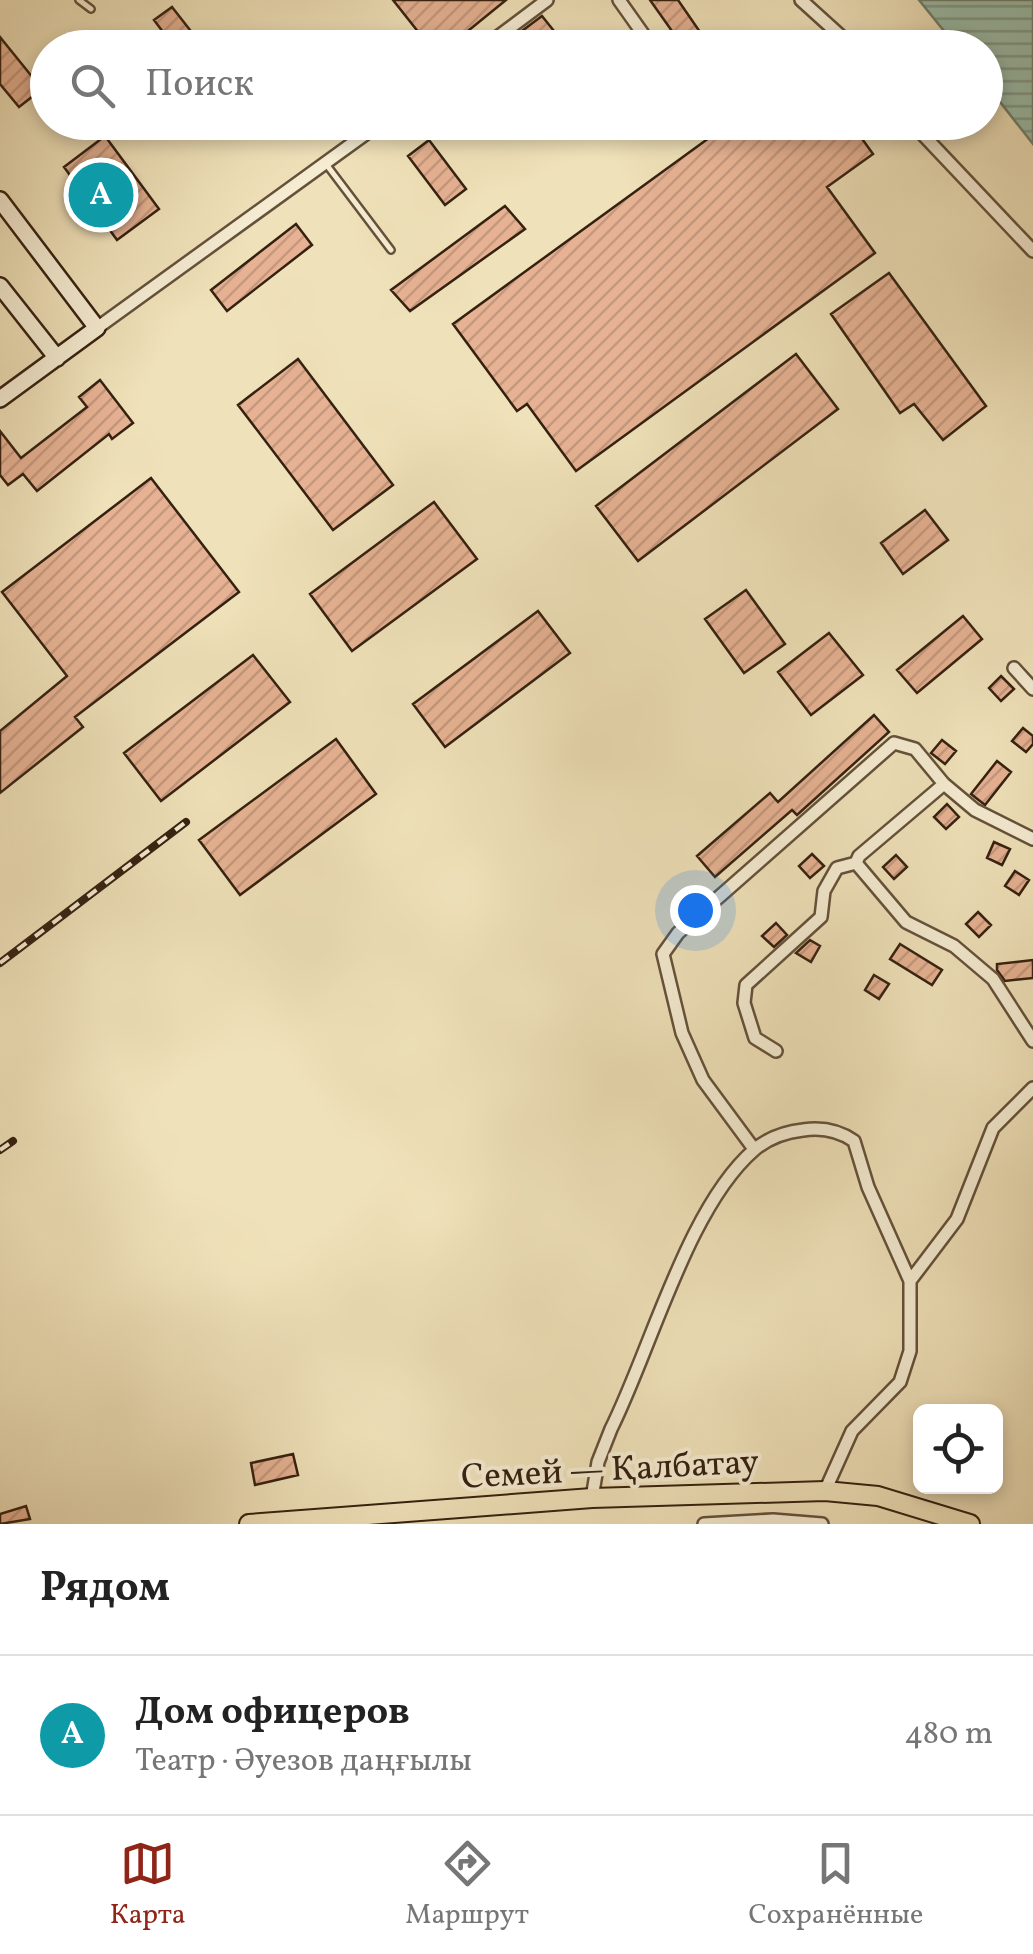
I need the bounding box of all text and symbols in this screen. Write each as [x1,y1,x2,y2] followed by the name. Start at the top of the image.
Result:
[30,30,1003,140] search box
[65,58,120,113] icon: search
[145,59,254,112] text: Поиск
[68,158,134,232] pin: A
[670,885,721,936] your location
[913,1404,1003,1494] map controls
[913,1404,1003,1494] button: locate
[460,1439,760,1503] street label: Семей — Қалбатау
[40,1560,170,1619] text: Рядом
[135,1687,410,1740] text: Дом офицеров
[61,1713,84,1757] text: A
[904,1713,993,1757] text: 480 m
[135,1740,472,1784] text: Театр · Әуезов даңғылы
[110,1836,186,1935] tab: Карта
[405,1836,529,1935] tab: Маршрут
[749,1836,923,1935] tab: Сохранённые

